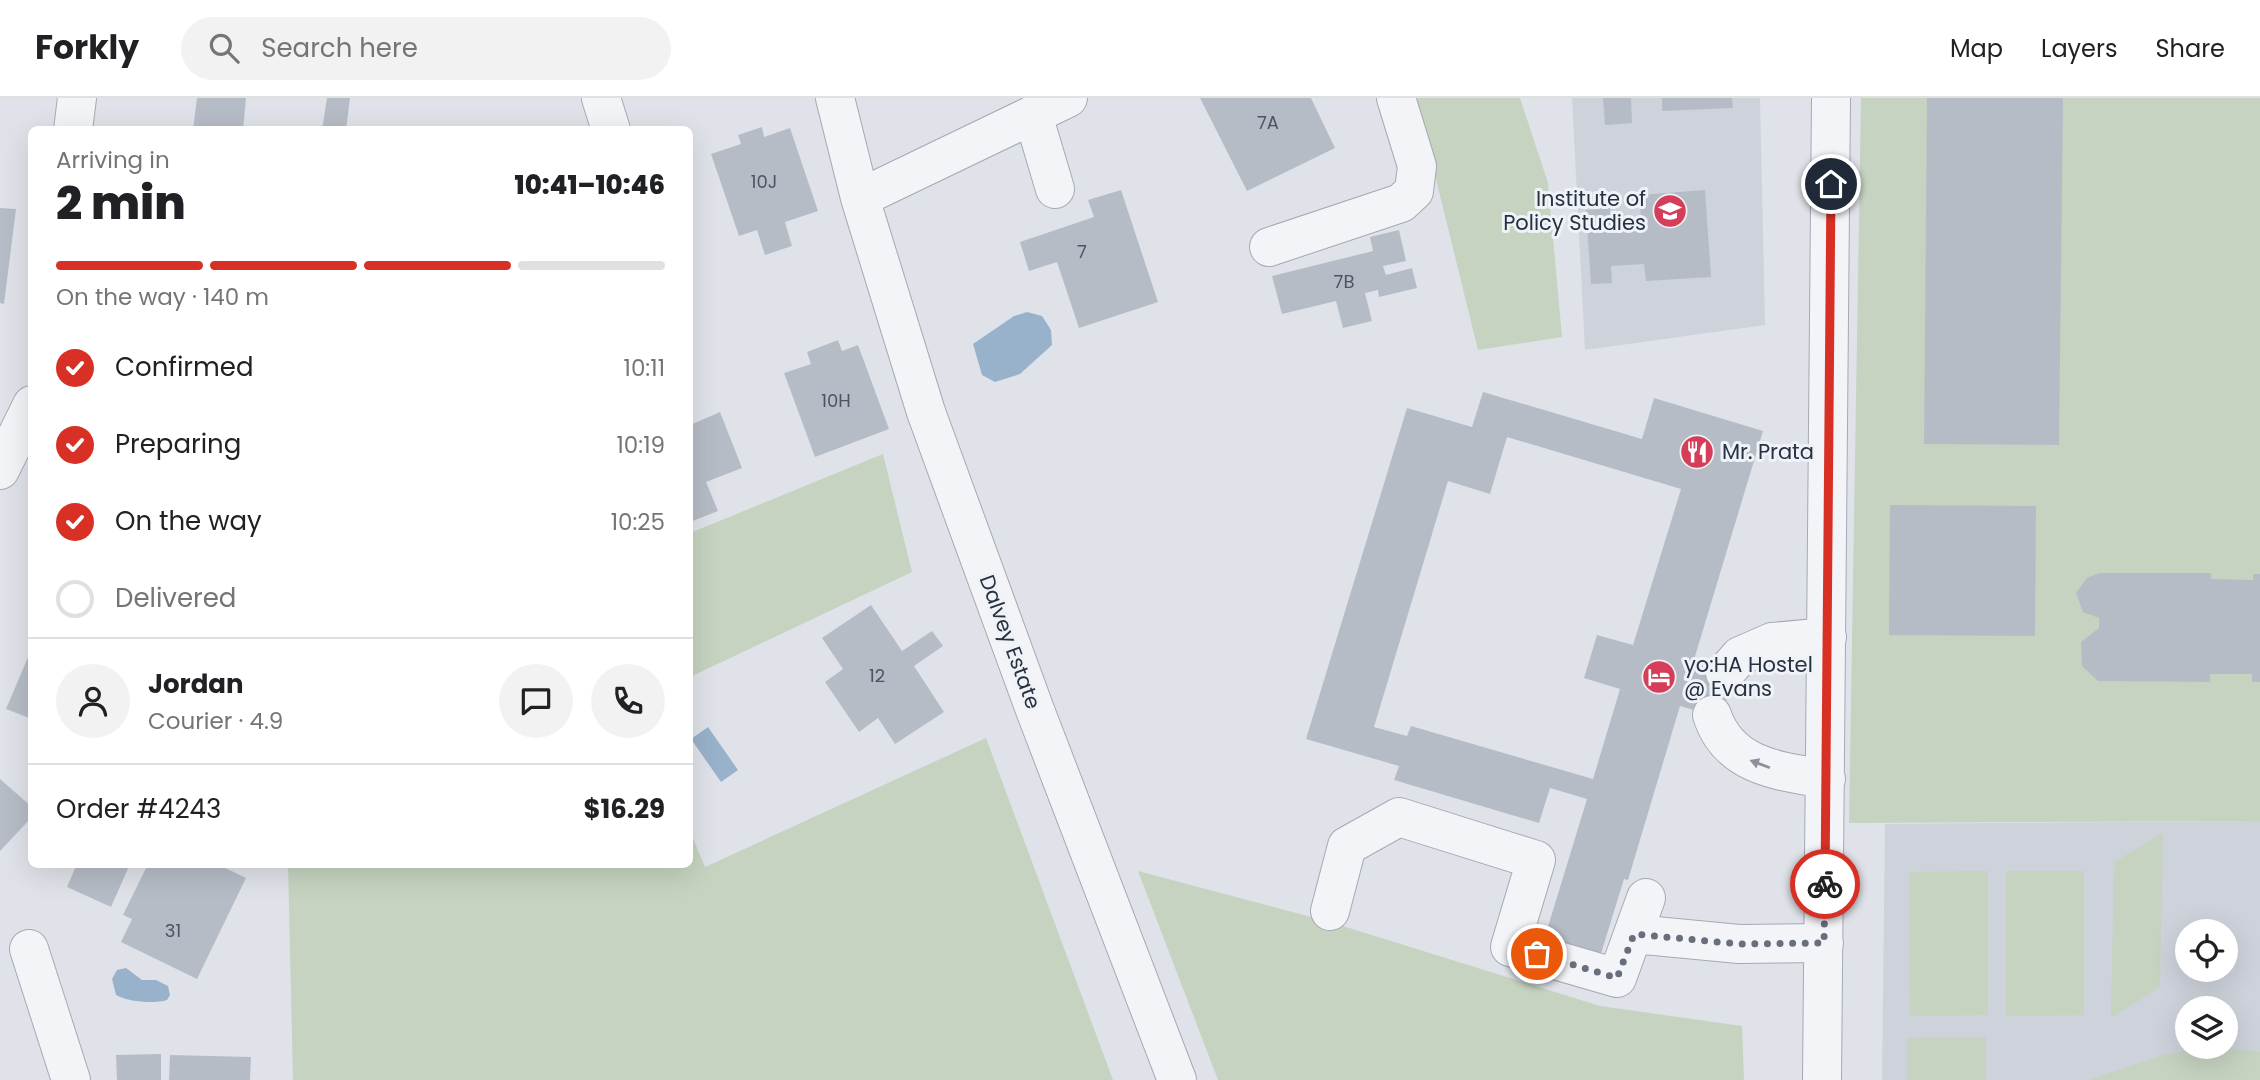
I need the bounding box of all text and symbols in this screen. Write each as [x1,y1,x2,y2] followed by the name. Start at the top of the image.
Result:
[181,17,671,80] search box
[35,24,139,71] text: Forkly
[205,29,243,67] icon: search
[261,30,418,66] text: Search here
[1950,32,2003,65] text: Map
[2041,32,2117,65] text: Layers
[2155,32,2225,65] text: Share
[1257,110,1279,135] house number: 7A
[56,144,170,176] text: Arriving in
[1801,154,1861,214] pin
[1812,165,1850,203] icon: home
[515,167,665,203] text: 10:41–10:46
[751,169,777,194] house number: 10J
[56,171,186,235] text: 2 min
[1503,184,1646,237] place label: Institute of Policy Studies
[1651,192,1689,230] school or university icon: Institute of Policy Studies
[1077,239,1087,264] house number: 7
[1334,269,1354,294] house number: 7B
[56,281,269,313] text: On the way · 140 m
[56,349,94,387] icon: check
[115,349,253,385] text: Confirmed
[624,352,665,384] text: 10:11
[821,388,851,413] house number: 10H
[56,426,94,464] icon: check
[115,426,241,462] text: Preparing
[616,429,665,461] text: 10:19
[1678,433,1716,471] restaurant icon: Mr. Prata
[1722,437,1814,466] place label: Mr. Prata
[56,503,94,541] icon: check
[115,503,262,539] text: On the way
[611,506,665,538] text: 10:25
[973,571,1048,713] street label: Dalvey Estate
[115,580,236,616] text: Delivered
[1684,650,1813,703] place label: yo:HA Hostel @ Evans
[1640,658,1678,696] hotel icon: yo:HA Hostel @ Evans
[869,663,885,688] house number: 12
[56,664,130,738] button: person
[499,664,573,738] button: chat
[591,664,665,738] button: phone
[148,666,244,702] text: Jordan
[148,705,283,737] text: Courier · 4.9
[1749,758,1770,769] one-way arrow
[56,791,221,827] text: Order #4243
[583,791,665,827] text: $16.29
[1790,849,1860,919] courier
[1806,865,1844,903] icon: bike
[165,918,181,943] house number: 31
[2175,919,2238,1059] map controls
[2175,919,2238,982] button: locate
[1507,924,1567,984] pin
[1518,935,1556,973] icon: bag
[2175,996,2238,1059] button: layers

